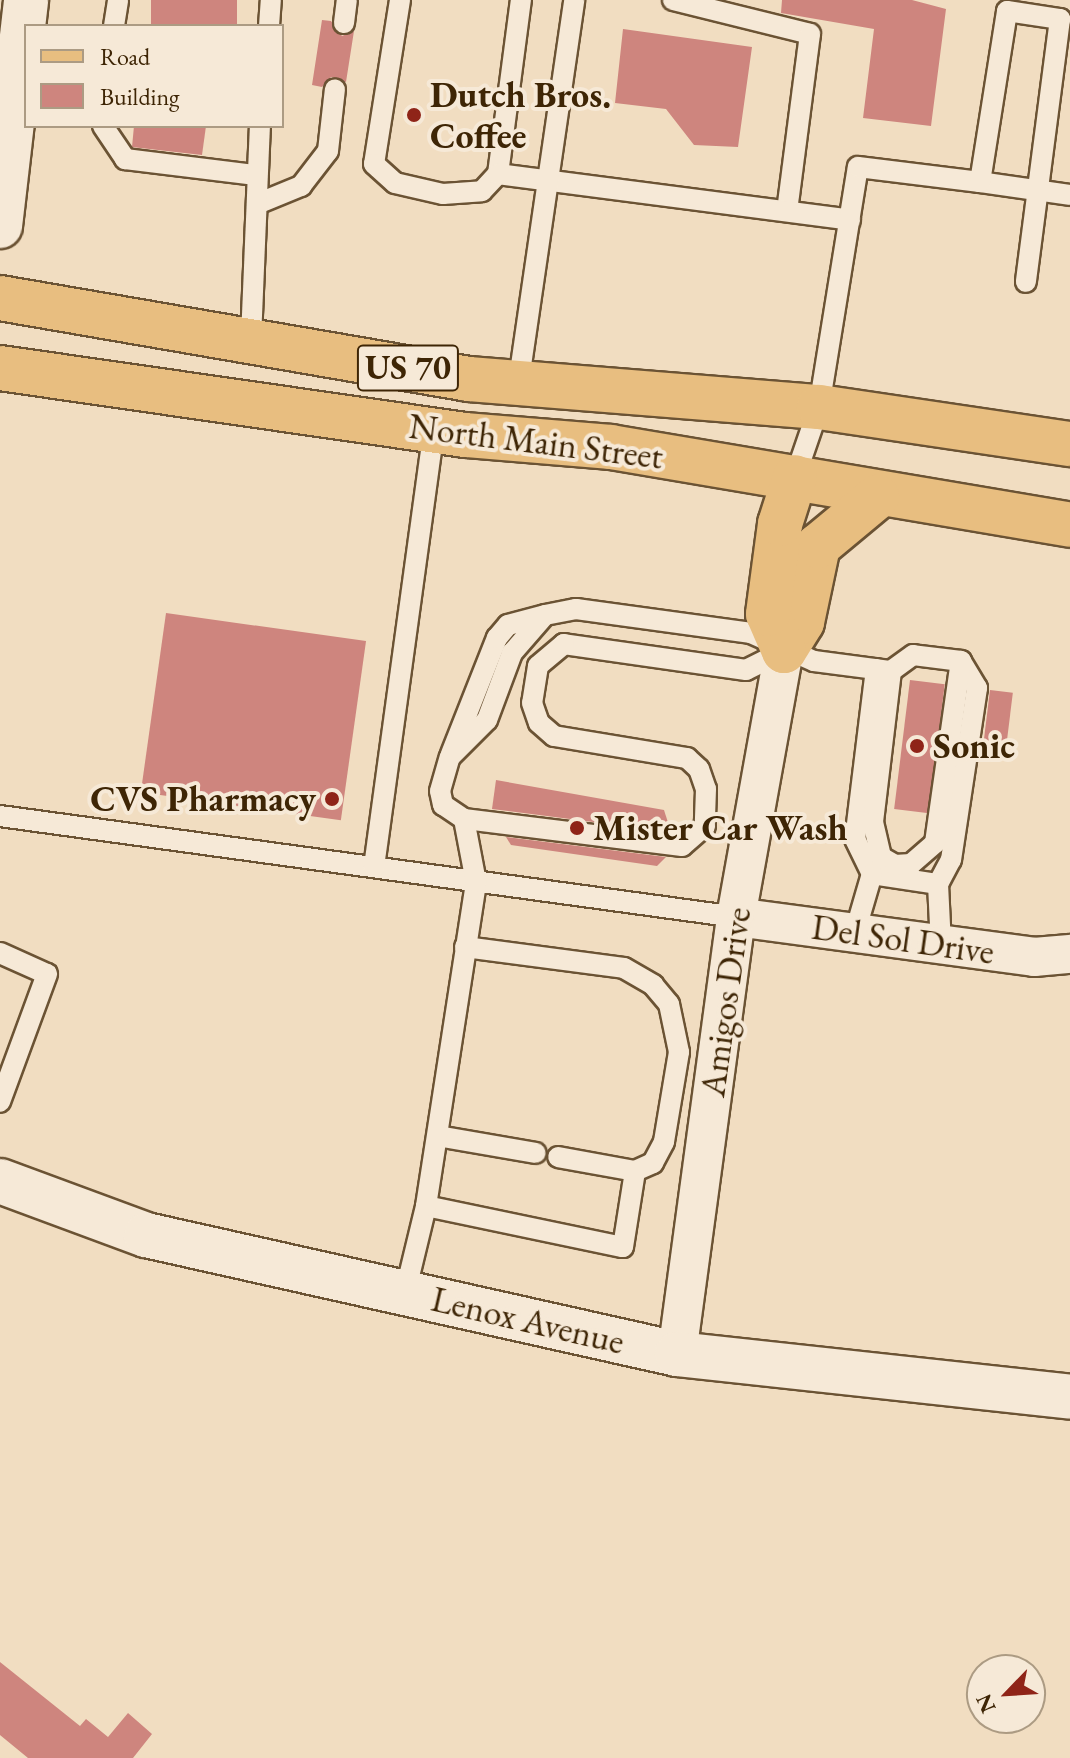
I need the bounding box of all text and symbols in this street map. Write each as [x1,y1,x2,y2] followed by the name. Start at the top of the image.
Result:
[24,24,284,128] legend
[100,41,150,72] text: Road
[430,72,611,157] place label: Dutch Bros. Coffee
[100,81,180,112] text: Building
[405,106,423,124] marker: Dutch Bros. Coffee
[356,338,460,398] road number: US 70
[407,404,665,478] street label: North Main Street
[933,724,1015,768] place label: Sonic
[908,737,926,755] marker: Sonic
[90,777,316,821] place label: CVS Pharmacy
[323,790,341,808] marker: CVS Pharmacy
[593,806,848,850] place label: Mister Car Wash
[568,819,586,837] marker: Mister Car Wash
[690,904,760,1100] street label: Amigos Drive
[809,905,997,973] street label: Del Sol Drive
[427,1277,629,1363] street label: Lenox Avenue
[966,1654,1046,1734] north arrow
[969,1689,1003,1718] text: N

